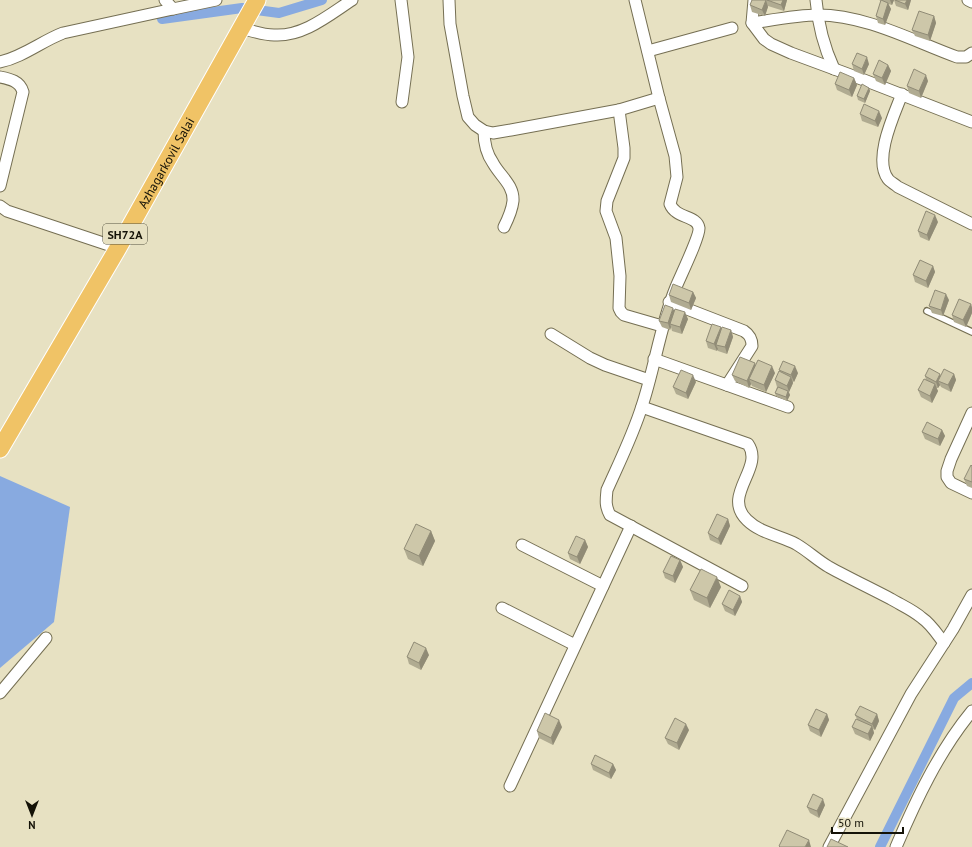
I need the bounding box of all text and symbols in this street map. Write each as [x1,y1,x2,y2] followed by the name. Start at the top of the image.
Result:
[134,114,198,211] street label: Azhagarkovil Salai
[103,224,147,244] road number: SH72A
[12,795,52,835] north arrow
[832,809,903,835] scale bar
[838,815,864,830] text: 50 m
[28,818,36,832] text: N

